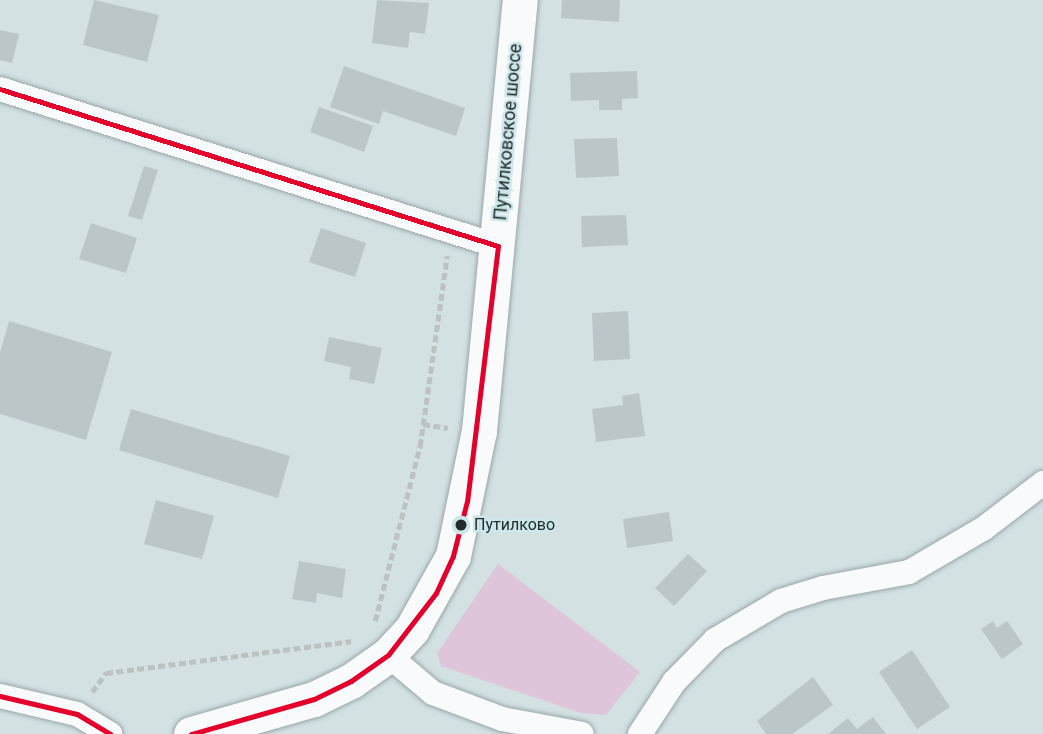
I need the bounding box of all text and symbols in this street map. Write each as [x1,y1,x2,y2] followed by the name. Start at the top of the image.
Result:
[490,43,526,221] street label: Путилковское шоссе
[474,515,555,535] place label: Путилково
[454,518,468,532] marker: Путилково

